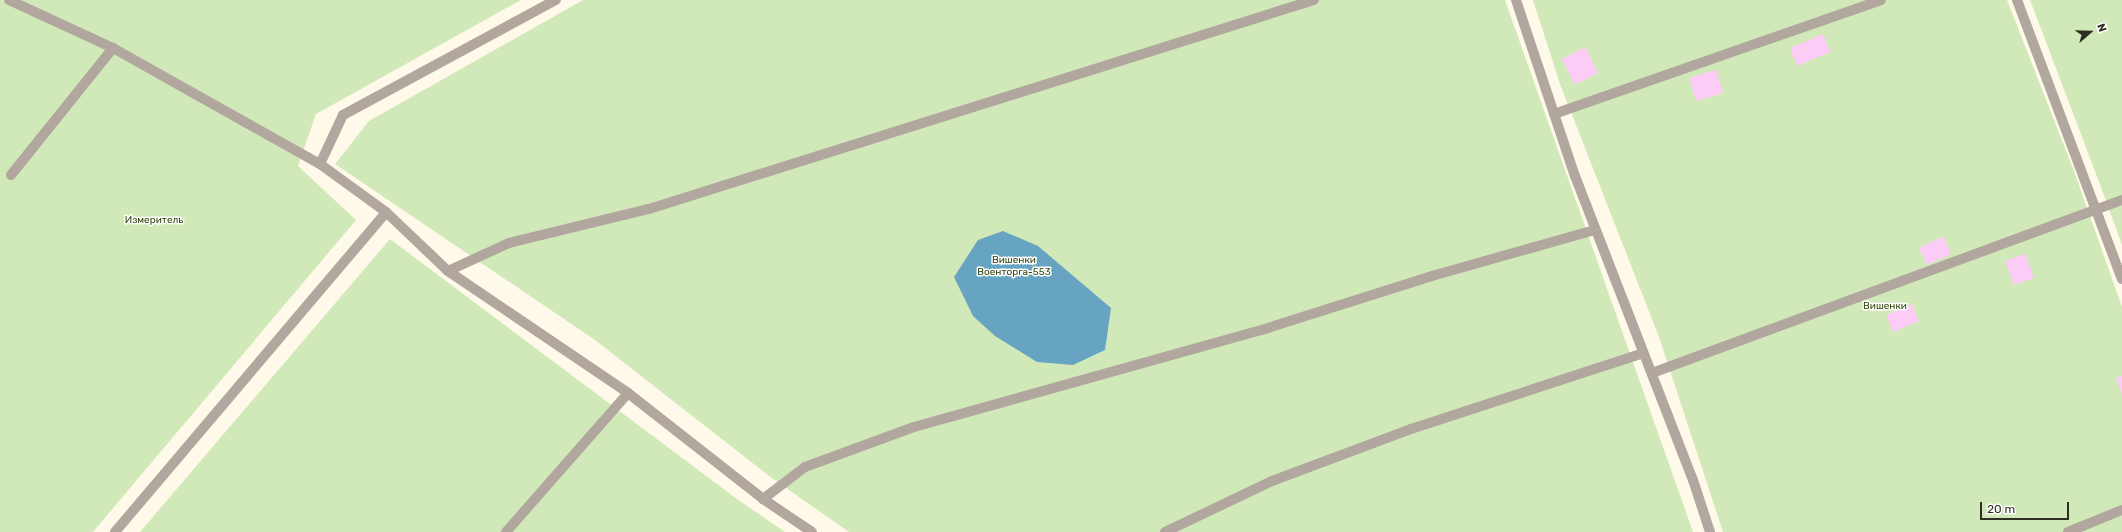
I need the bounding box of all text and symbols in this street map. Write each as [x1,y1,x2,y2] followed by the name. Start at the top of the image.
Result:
[2070,12,2110,52] north arrow
[2094,22,2109,34] text: N
[125,215,183,227] park label: Измеритель
[977,254,1051,278] park label: Вишенки Военторга-553
[1863,301,1907,313] park label: Вишенки
[1982,494,2071,520] scale bar
[1987,502,2015,516] text: 20 m

